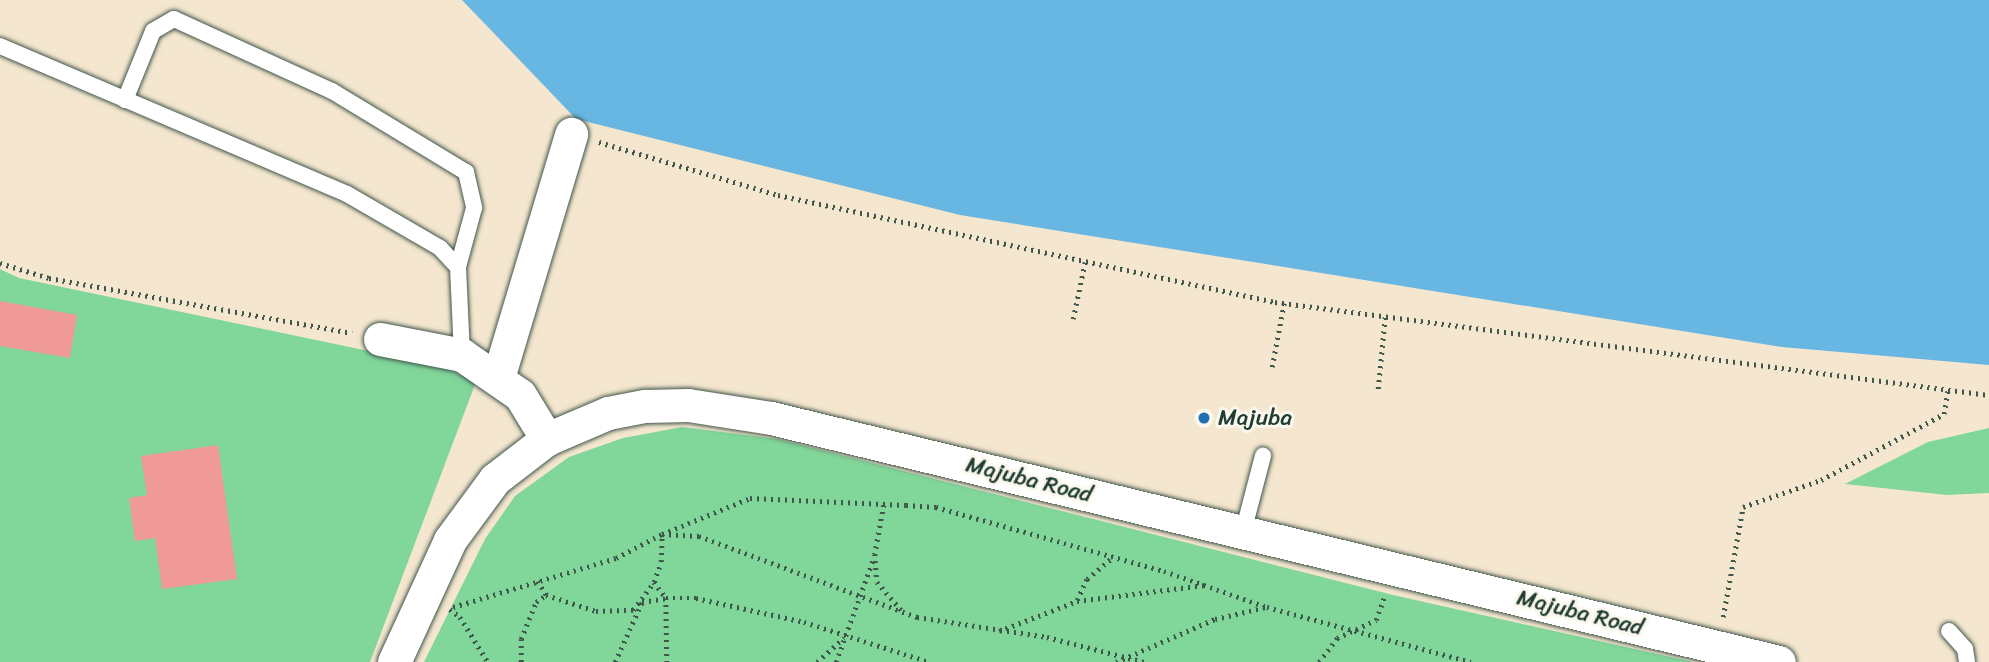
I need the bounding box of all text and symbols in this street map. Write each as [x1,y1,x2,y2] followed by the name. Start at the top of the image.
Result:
[1218,404,1292,432] place label: Majuba
[1196,410,1212,426] marker: Majuba
[963,451,1095,509] street label: Majuba Road
[1514,584,1646,642] street label: Majuba Road

